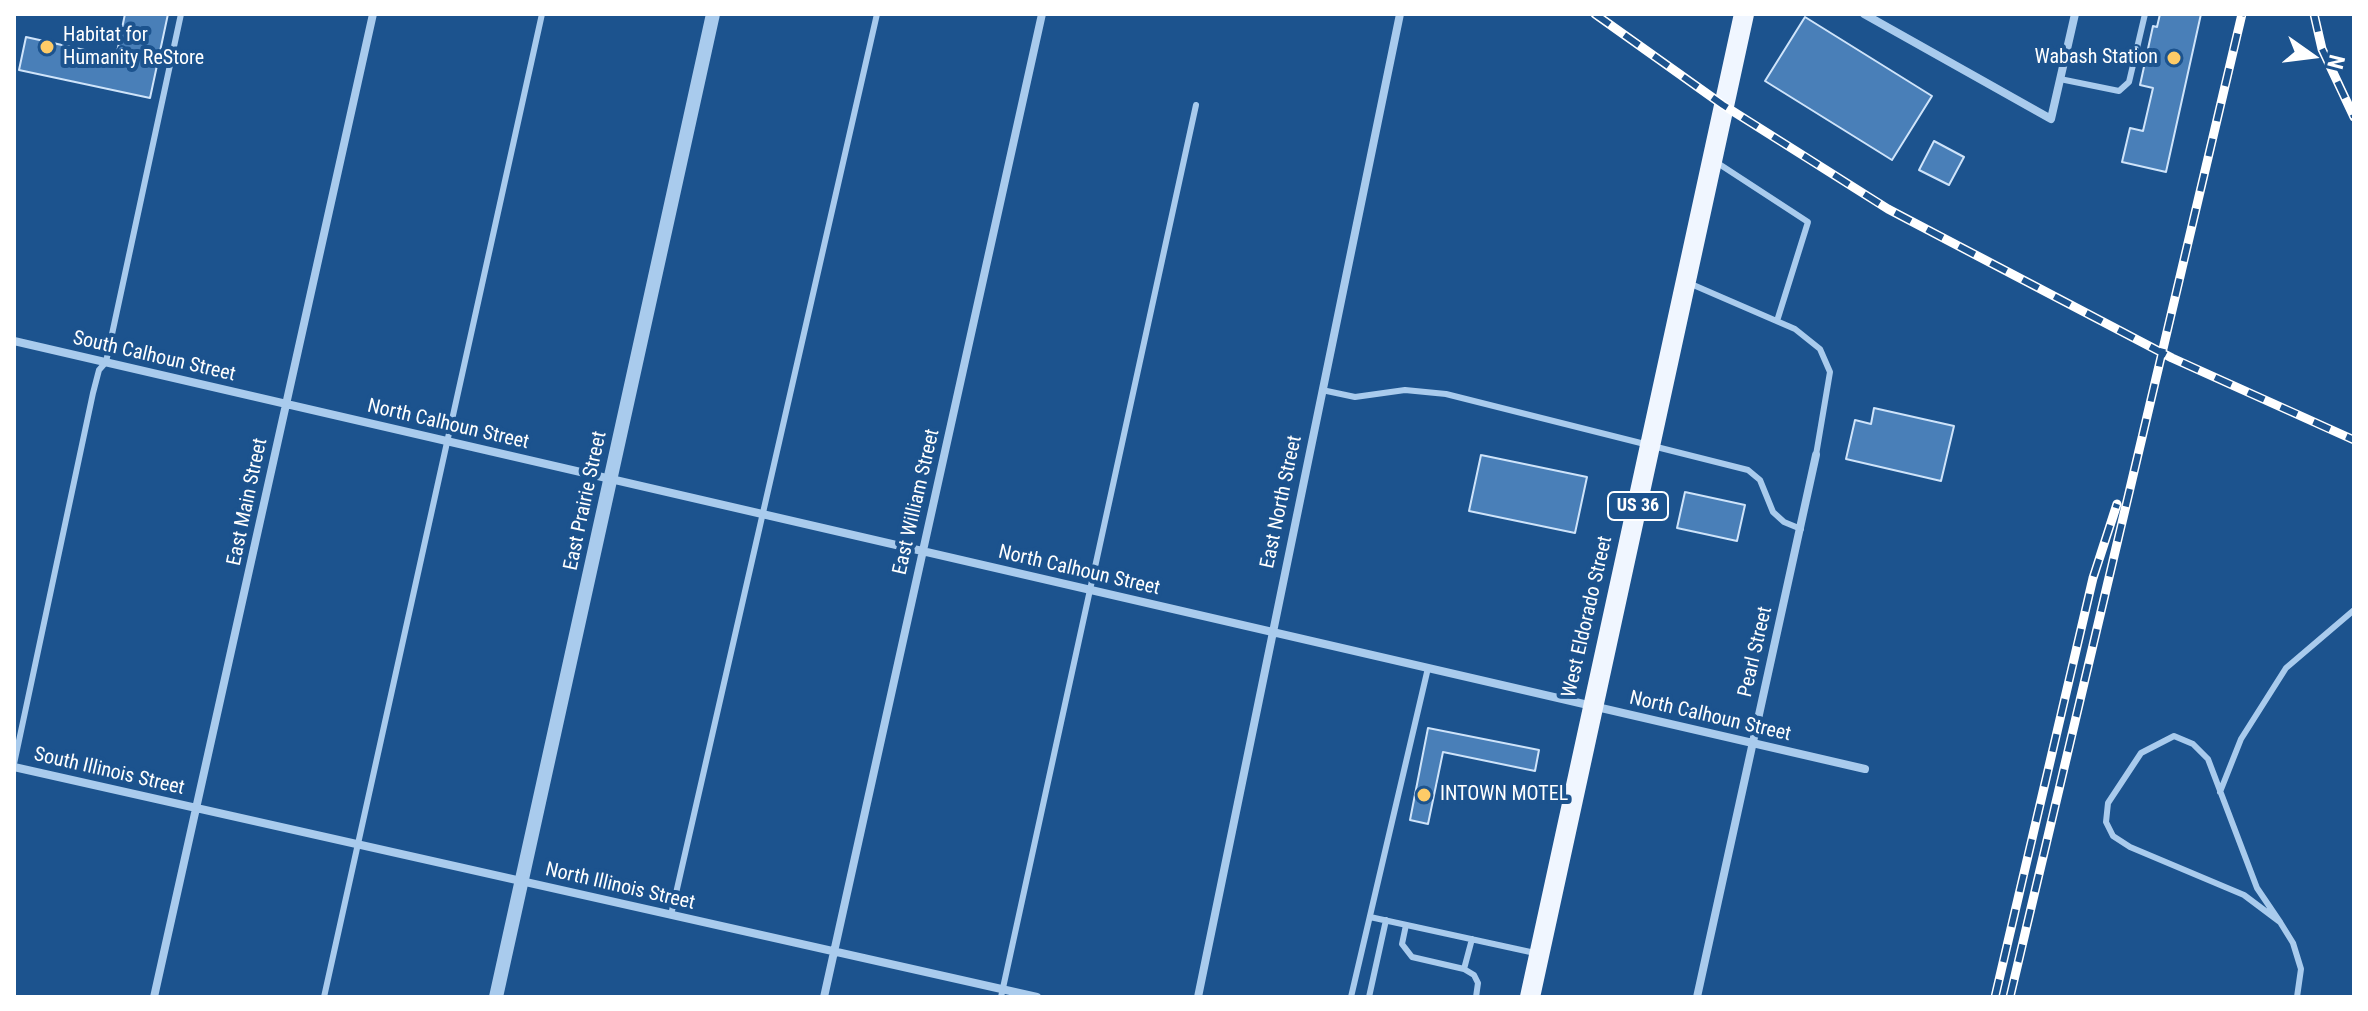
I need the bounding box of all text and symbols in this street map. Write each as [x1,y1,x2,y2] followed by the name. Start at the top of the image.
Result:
[2272,16,2352,96] north arrow
[63,24,204,71] place label: Habitat for Humanity ReStore
[38,38,56,56] marker: Habitat for Humanity ReStore
[2035,46,2158,70] place label: Wabash Station
[2165,49,2183,67] marker: Wabash Station
[2322,52,2350,71] text: N
[70,327,238,387] street label: South Calhoun Street
[365,395,531,455] street label: North Calhoun Street
[889,427,945,577] street label: East William Street
[560,429,612,573] street label: East Prairie Street
[1256,433,1308,571] street label: East North Street
[223,436,273,568] street label: East Main Street
[1608,492,1668,520] road number: US 36
[1558,534,1618,700] street label: West Eldorado Street
[996,541,1162,601] street label: North Calhoun Street
[1734,604,1778,700] street label: Pearl Street
[1627,687,1793,747] street label: North Calhoun Street
[31,743,187,801] street label: South Illinois Street
[1440,783,1568,807] place label: INTOWN MOTEL
[1415,786,1433,804] marker: INTOWN MOTEL
[543,858,697,916] street label: North Illinois Street

